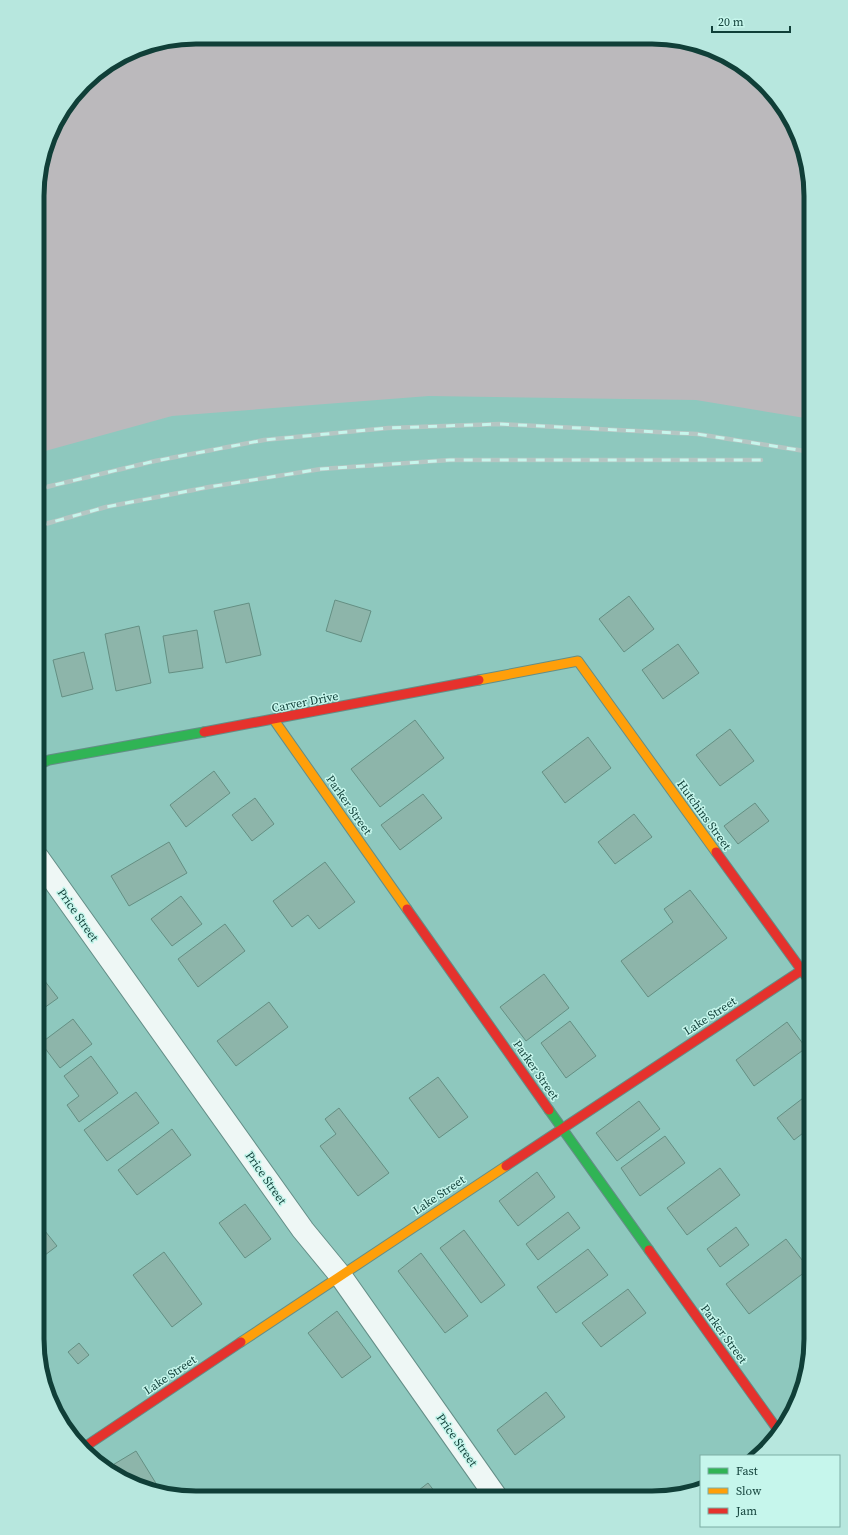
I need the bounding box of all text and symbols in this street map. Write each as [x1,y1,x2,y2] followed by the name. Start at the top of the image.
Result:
[712,8,790,34] scale bar
[718,14,744,30] text: 20 m
[270,688,340,716] street label: Carver Drive
[323,772,376,838] street label: Parker Street
[673,777,735,853] street label: Hutchins Street
[54,885,102,945] street label: Price Street
[681,993,739,1039] street label: Lake Street
[510,1037,563,1103] street label: Parker Street
[242,1148,290,1208] street label: Price Street
[410,1172,468,1218] street label: Lake Street
[697,1301,751,1367] street label: Parker Street
[141,1352,199,1398] street label: Lake Street
[433,1410,481,1470] street label: Price Street
[700,1455,840,1527] legend
[736,1463,758,1479] text: Fast
[736,1483,762,1499] text: Slow
[735,1503,757,1519] text: Jam

